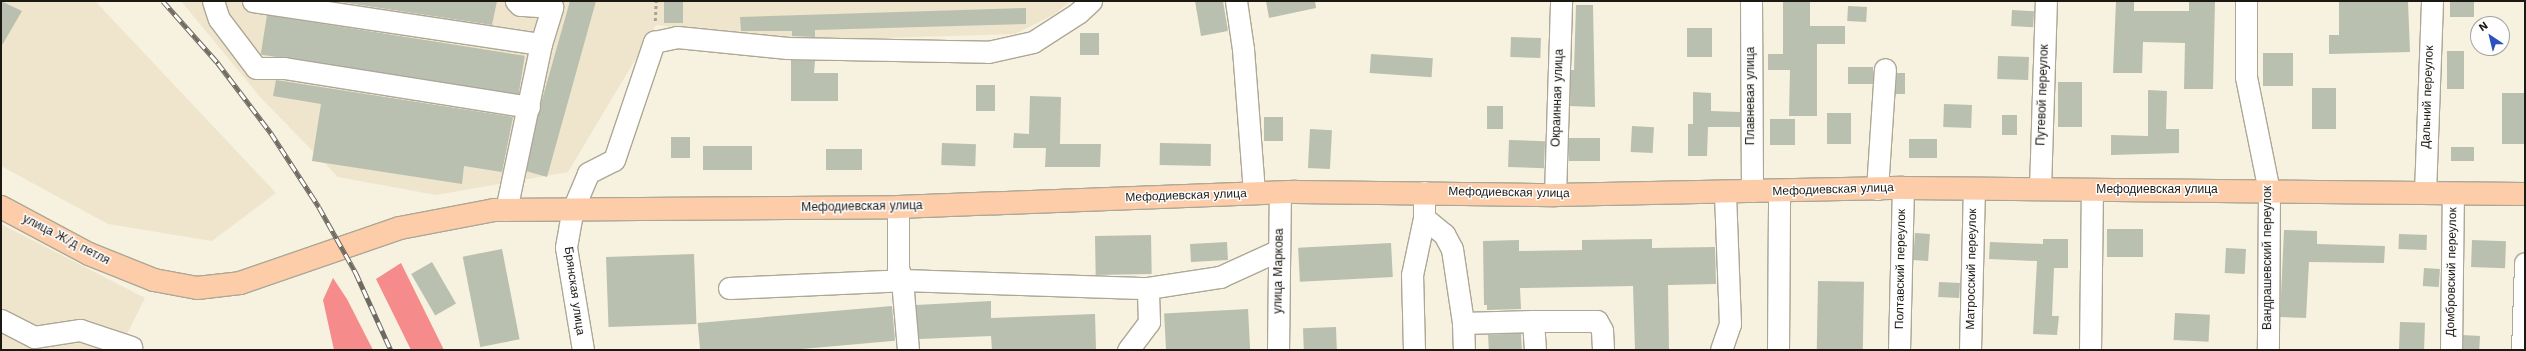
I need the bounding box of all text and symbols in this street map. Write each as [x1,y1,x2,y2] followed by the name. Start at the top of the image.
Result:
[2470,16,2510,56] north arrow
[2476,19,2490,34] text: N
[2034,44,2052,146] street label: Путевой переулок
[2419,45,2437,149] street label: Дальний переулок
[1744,47,1758,145] street label: Плавневая улица
[1549,49,1567,147] street label: Окраинная улица
[1772,181,1894,199] street label: Мефодиевская улица
[2096,183,2218,197] street label: Мефодиевская улица
[1448,185,1570,201] street label: Мефодиевская улица
[2261,186,2275,330] street label: Вандрашевский переулок
[1125,187,1247,205] street label: Мефодиевская улица
[801,199,923,215] street label: Мефодиевская улица
[2444,207,2460,337] street label: Домбровский переулок
[1964,208,1980,330] street label: Матросский переулок
[1893,209,1909,329] street label: Полтавский переулок
[20,212,112,268] street label: улица Ж/д петля
[1271,228,1287,314] street label: улица Маркова
[561,246,587,336] street label: Брянская улица

